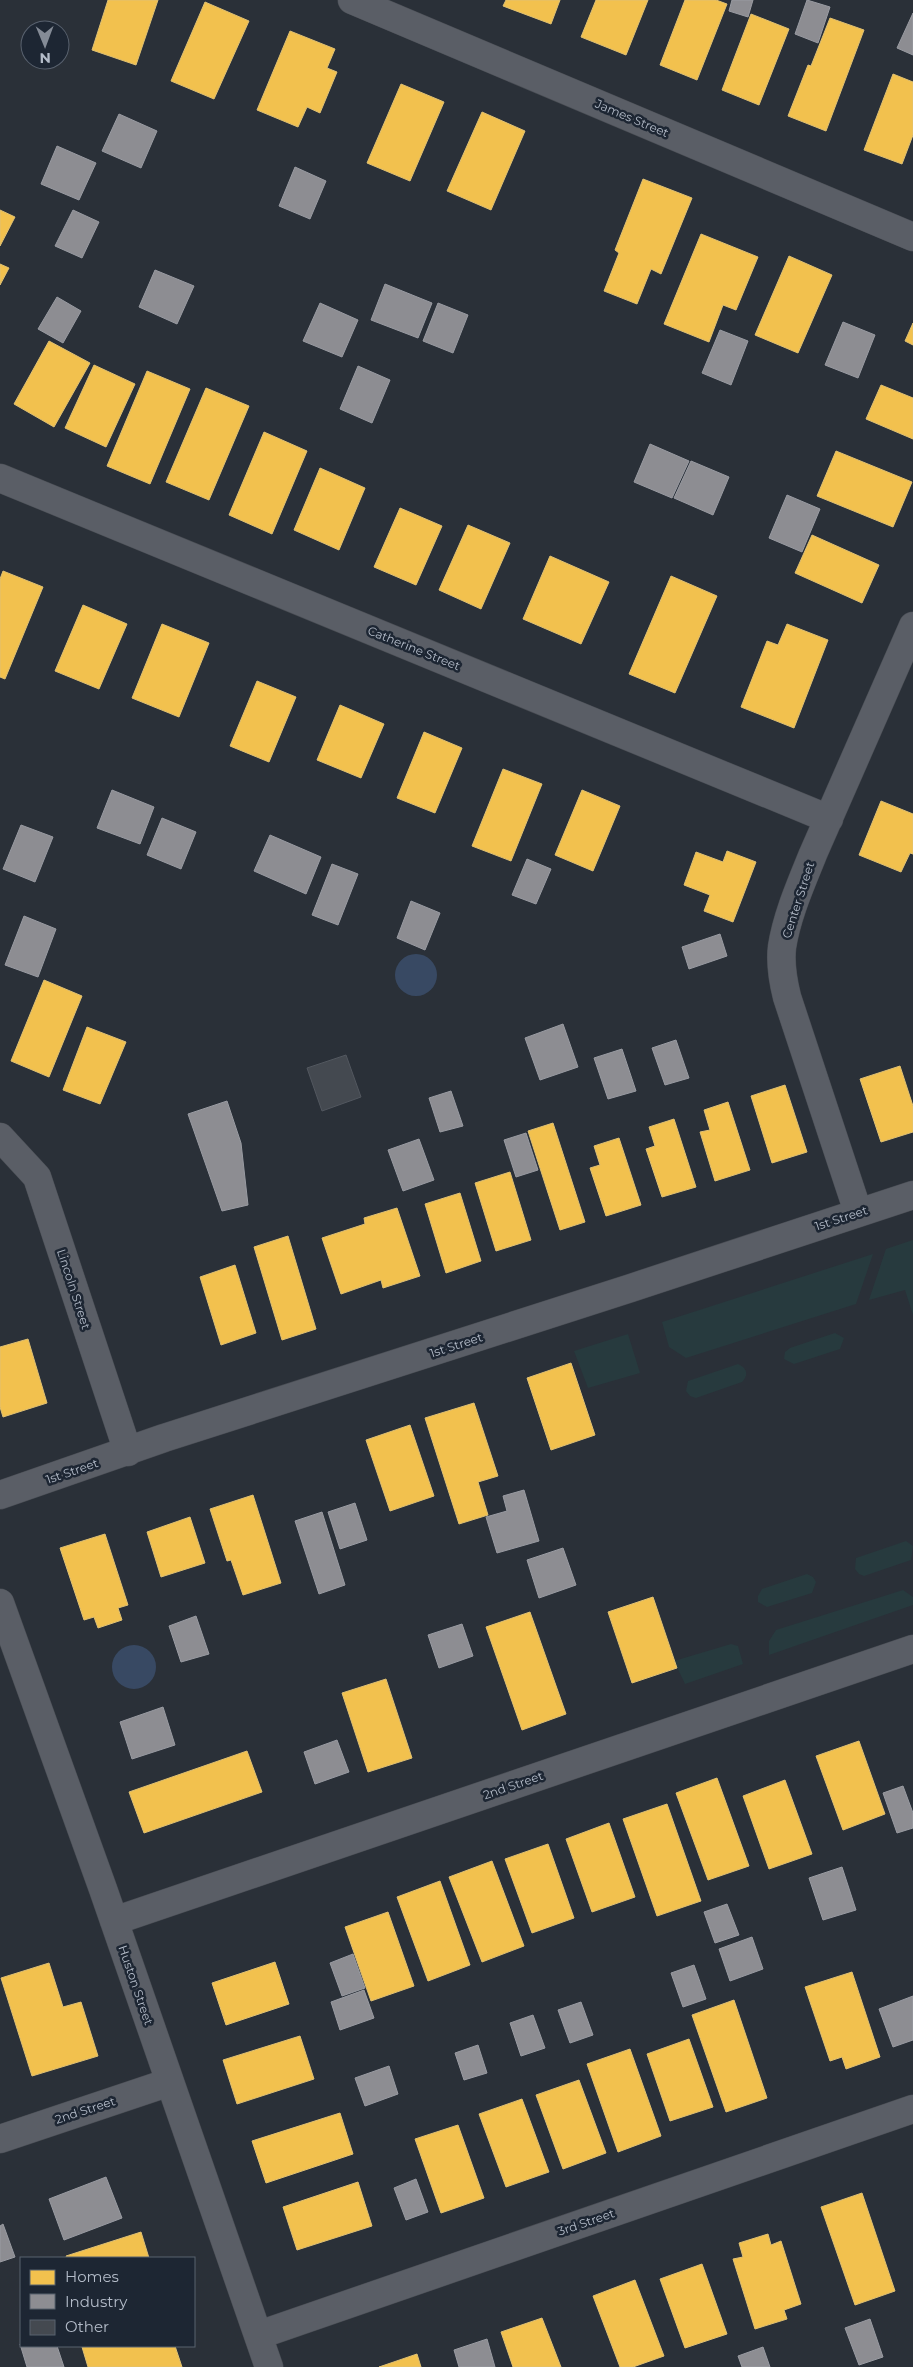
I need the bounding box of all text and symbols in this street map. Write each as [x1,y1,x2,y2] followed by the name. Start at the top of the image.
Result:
[20,20,70,70] north arrow
[39,49,51,67] text: N
[592,95,671,140] street label: James Street
[366,623,463,673] street label: Catherine Street
[779,860,817,940] street label: Center Street
[813,1202,869,1234] street label: 1st Street
[54,1247,94,1331] street label: Lincoln Street
[428,1329,484,1361] street label: 1st Street
[44,1455,100,1487] street label: 1st Street
[481,1768,545,1802] street label: 2nd Street
[115,1943,157,2027] street label: Huston Street
[53,2093,117,2127] street label: 2nd Street
[556,2205,616,2239] street label: 3rd Street
[20,2257,195,2347] legend
[65,2267,119,2286] text: Homes
[65,2292,128,2311] text: Industry
[65,2317,109,2336] text: Other

